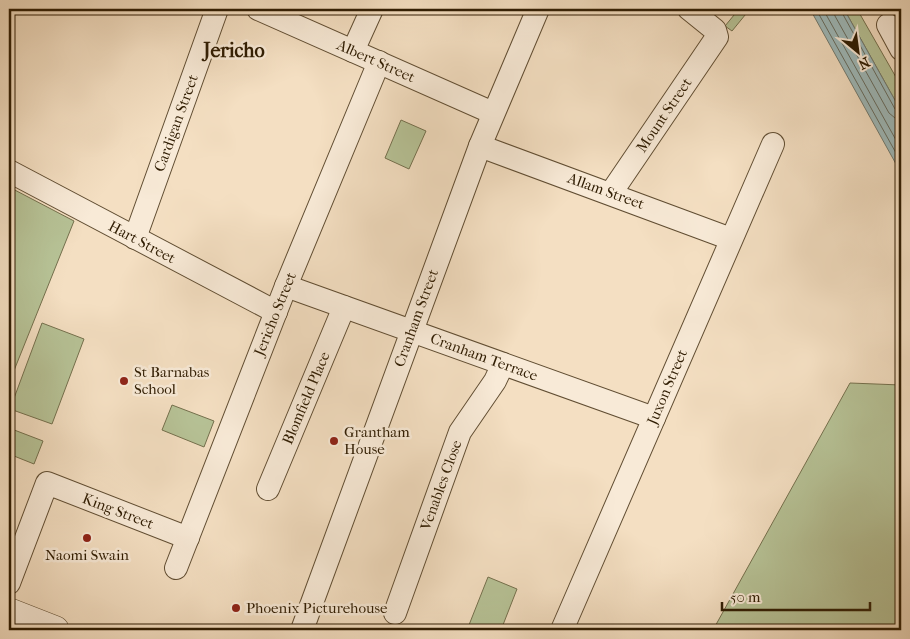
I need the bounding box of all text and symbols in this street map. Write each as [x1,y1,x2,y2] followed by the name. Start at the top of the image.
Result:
[832,28,882,78] north arrow
[333,35,418,87] street label: Albert Street
[201,39,265,62] district label: Jericho
[855,53,873,73] text: N
[150,71,202,174] street label: Cardigan Street
[632,74,696,156] street label: Mount Street
[564,168,647,213] street label: Allam Street
[105,217,179,267] street label: Hart Street
[390,266,442,369] street label: Cranham Street
[250,269,300,359] street label: Jericho Street
[428,329,541,385] street label: Cranham Terrace
[643,346,691,428] street label: Juxon Street
[278,348,334,447] street label: Blomfield Place
[134,363,210,398] place label: St Barnabas School
[118,375,130,387] marker: St Barnabas School
[344,423,410,458] place label: Grantham House
[328,435,340,447] marker: Grantham House
[416,437,466,533] street label: Venables Close
[80,489,157,533] street label: King Street
[81,532,93,544] marker: Naomi Swain
[45,546,129,564] place label: Naomi Swain
[722,579,870,611] scale bar
[730,588,761,606] text: 50 m
[246,599,388,617] place label: Phoenix Picturehouse
[230,602,242,614] marker: Phoenix Picturehouse

